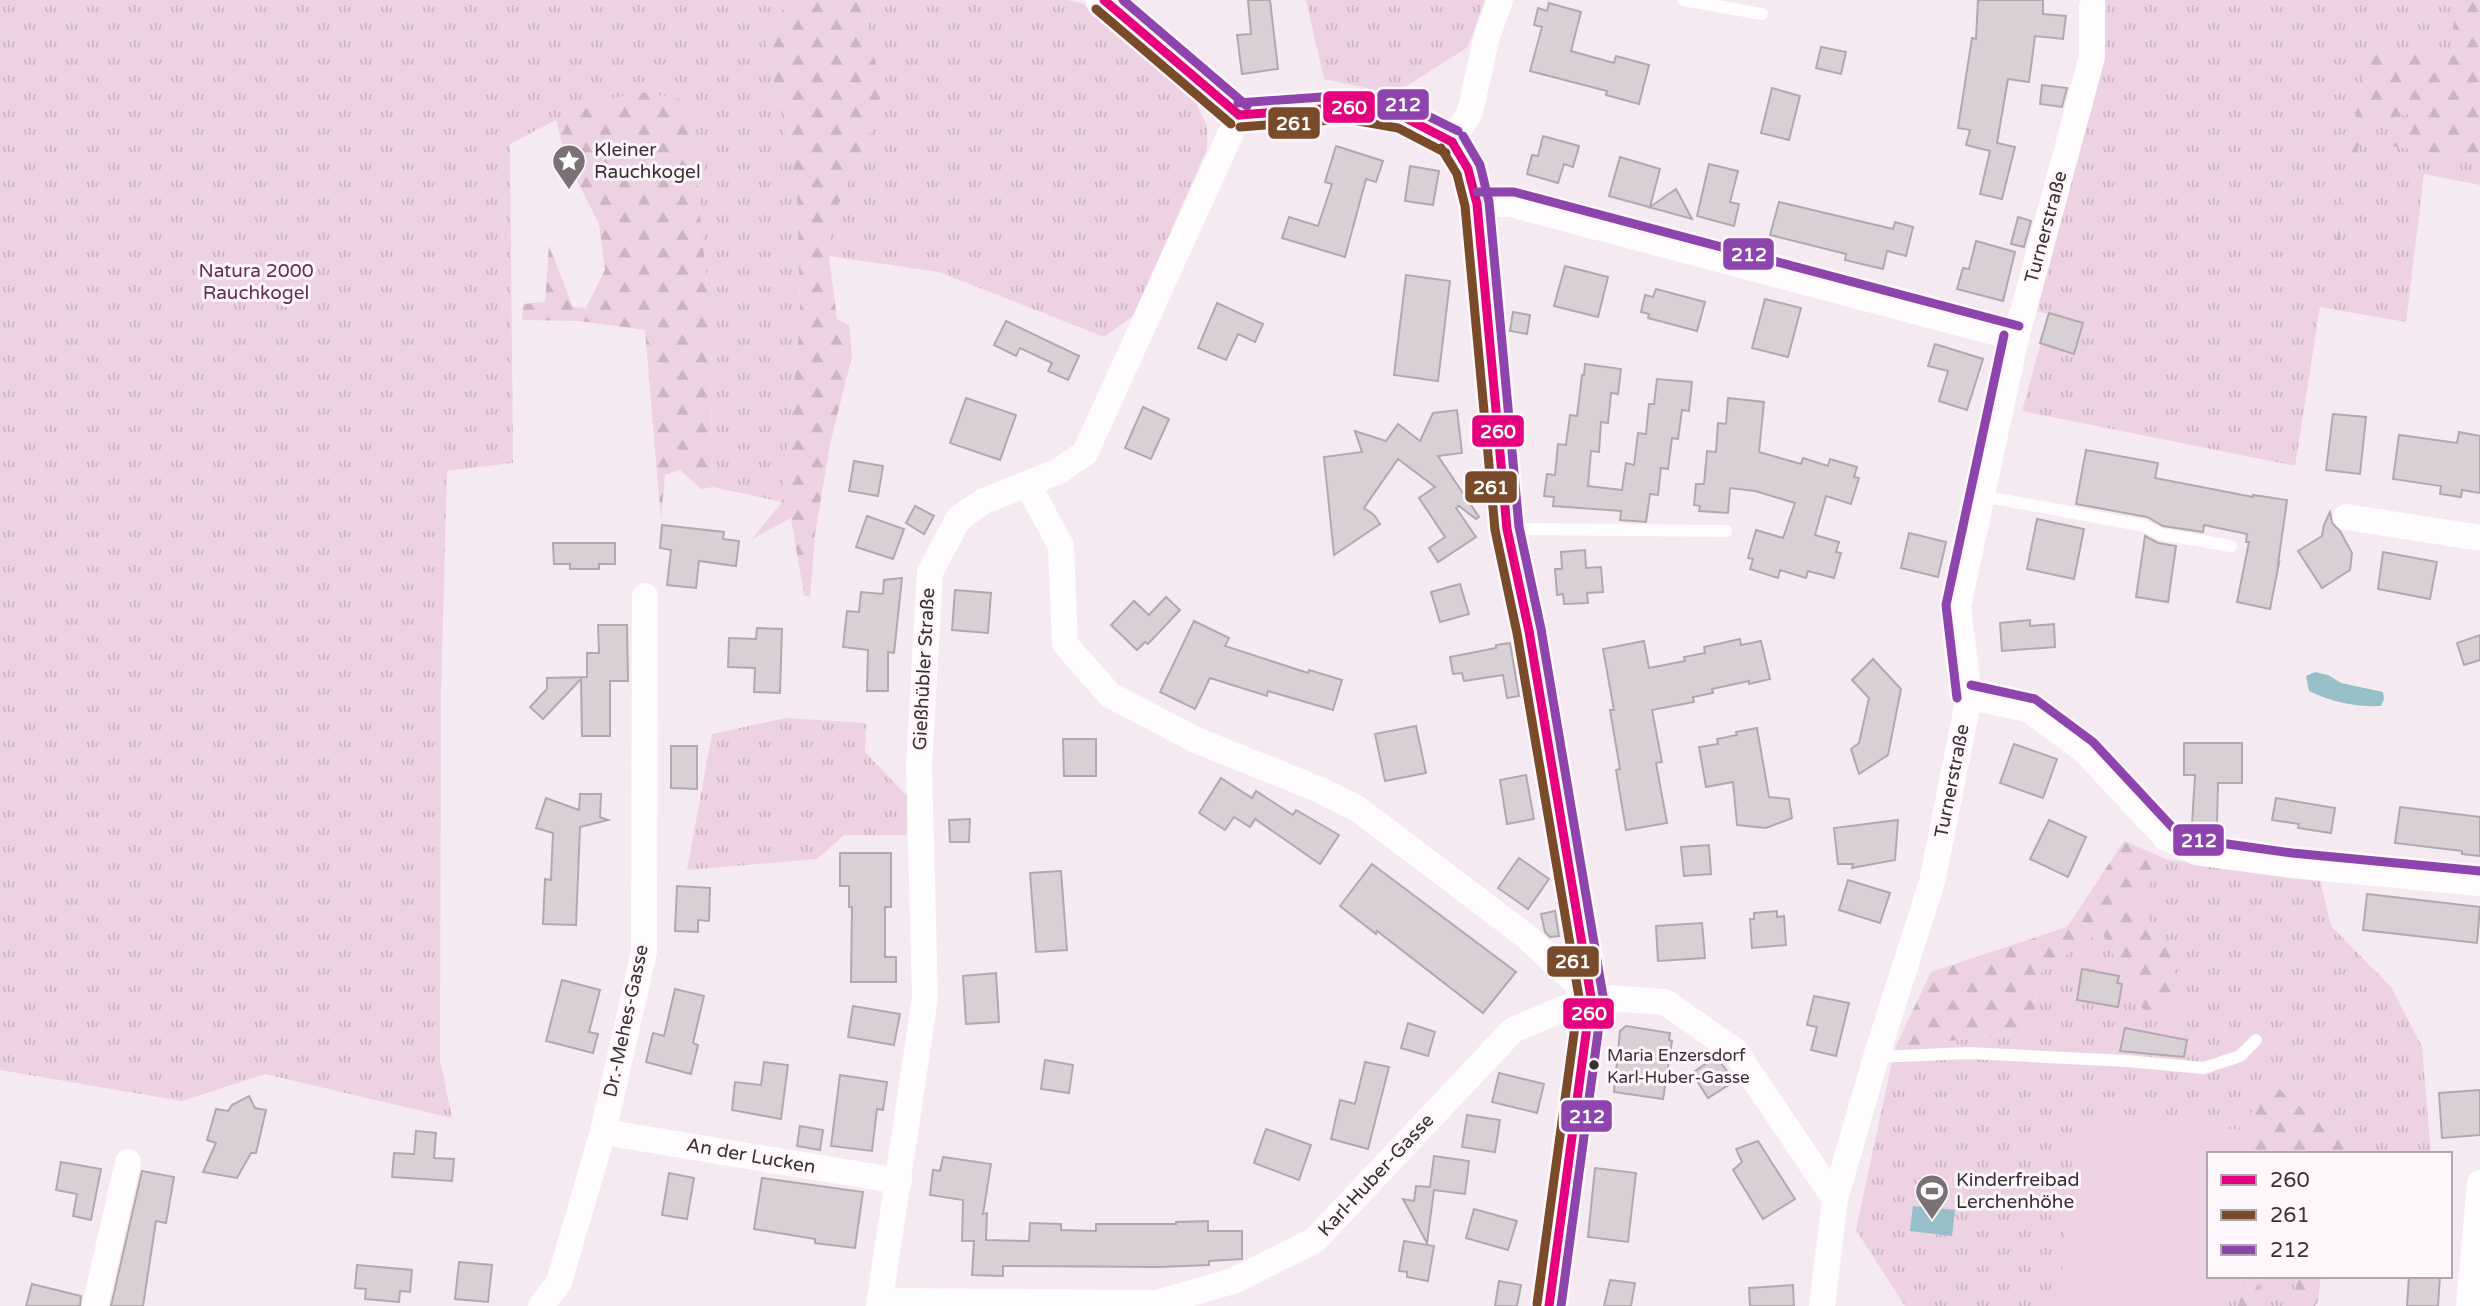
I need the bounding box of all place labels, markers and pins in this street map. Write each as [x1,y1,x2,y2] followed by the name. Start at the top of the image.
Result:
[594,139,701,183] place label: Kleiner Rauchkogel
[550,142,588,191] place icon: Kleiner Rauchkogel
[1607,1045,1750,1088] place label: Maria Enzersdorf Karl-Huber-Gasse
[1587,1058,1601,1072] marker: Maria Enzersdorf Karl-Huber-Gasse
[1956,1169,2079,1213] place label: Kinderfreibad Lerchenhöhe
[1913,1172,1951,1221] sports icon: Kinderfreibad Lerchenhöhe

